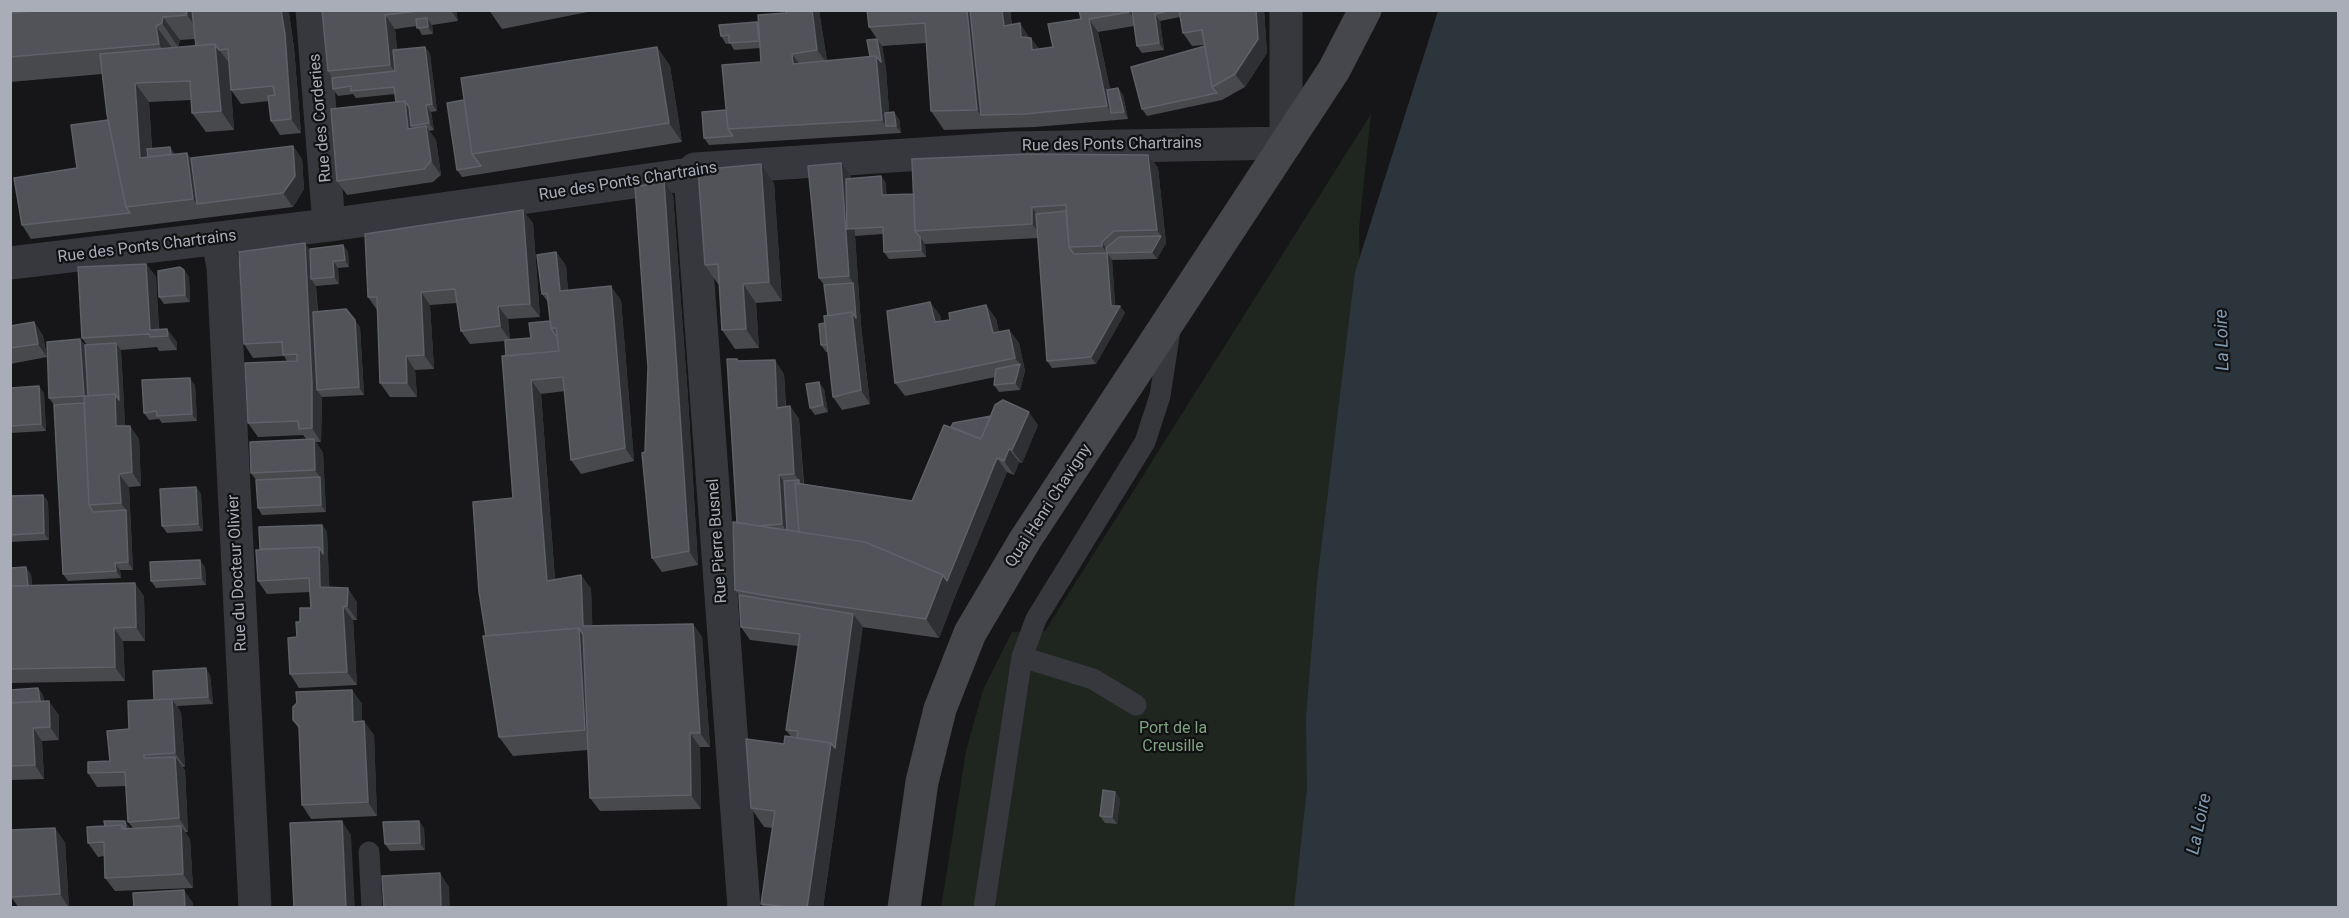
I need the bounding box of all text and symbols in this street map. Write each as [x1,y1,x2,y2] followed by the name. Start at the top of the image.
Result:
[306,53,336,183] street label: Rue des Corderies
[1022,134,1202,156] street label: Rue des Ponts Chartrains
[538,158,718,206] street label: Rue des Ponts Chartrains
[56,226,238,268] street label: Rue des Ponts Chartrains
[2211,309,2235,371] water label: La Loire
[1002,441,1096,571] street label: Quai Henri Chavigny
[704,478,732,604] street label: Rue Pierre Busnel
[224,494,252,652] street label: Rue du Docteur Olivier
[1139,719,1207,757] park label: Port de la Creusille
[2183,791,2217,857] water label: La Loire

